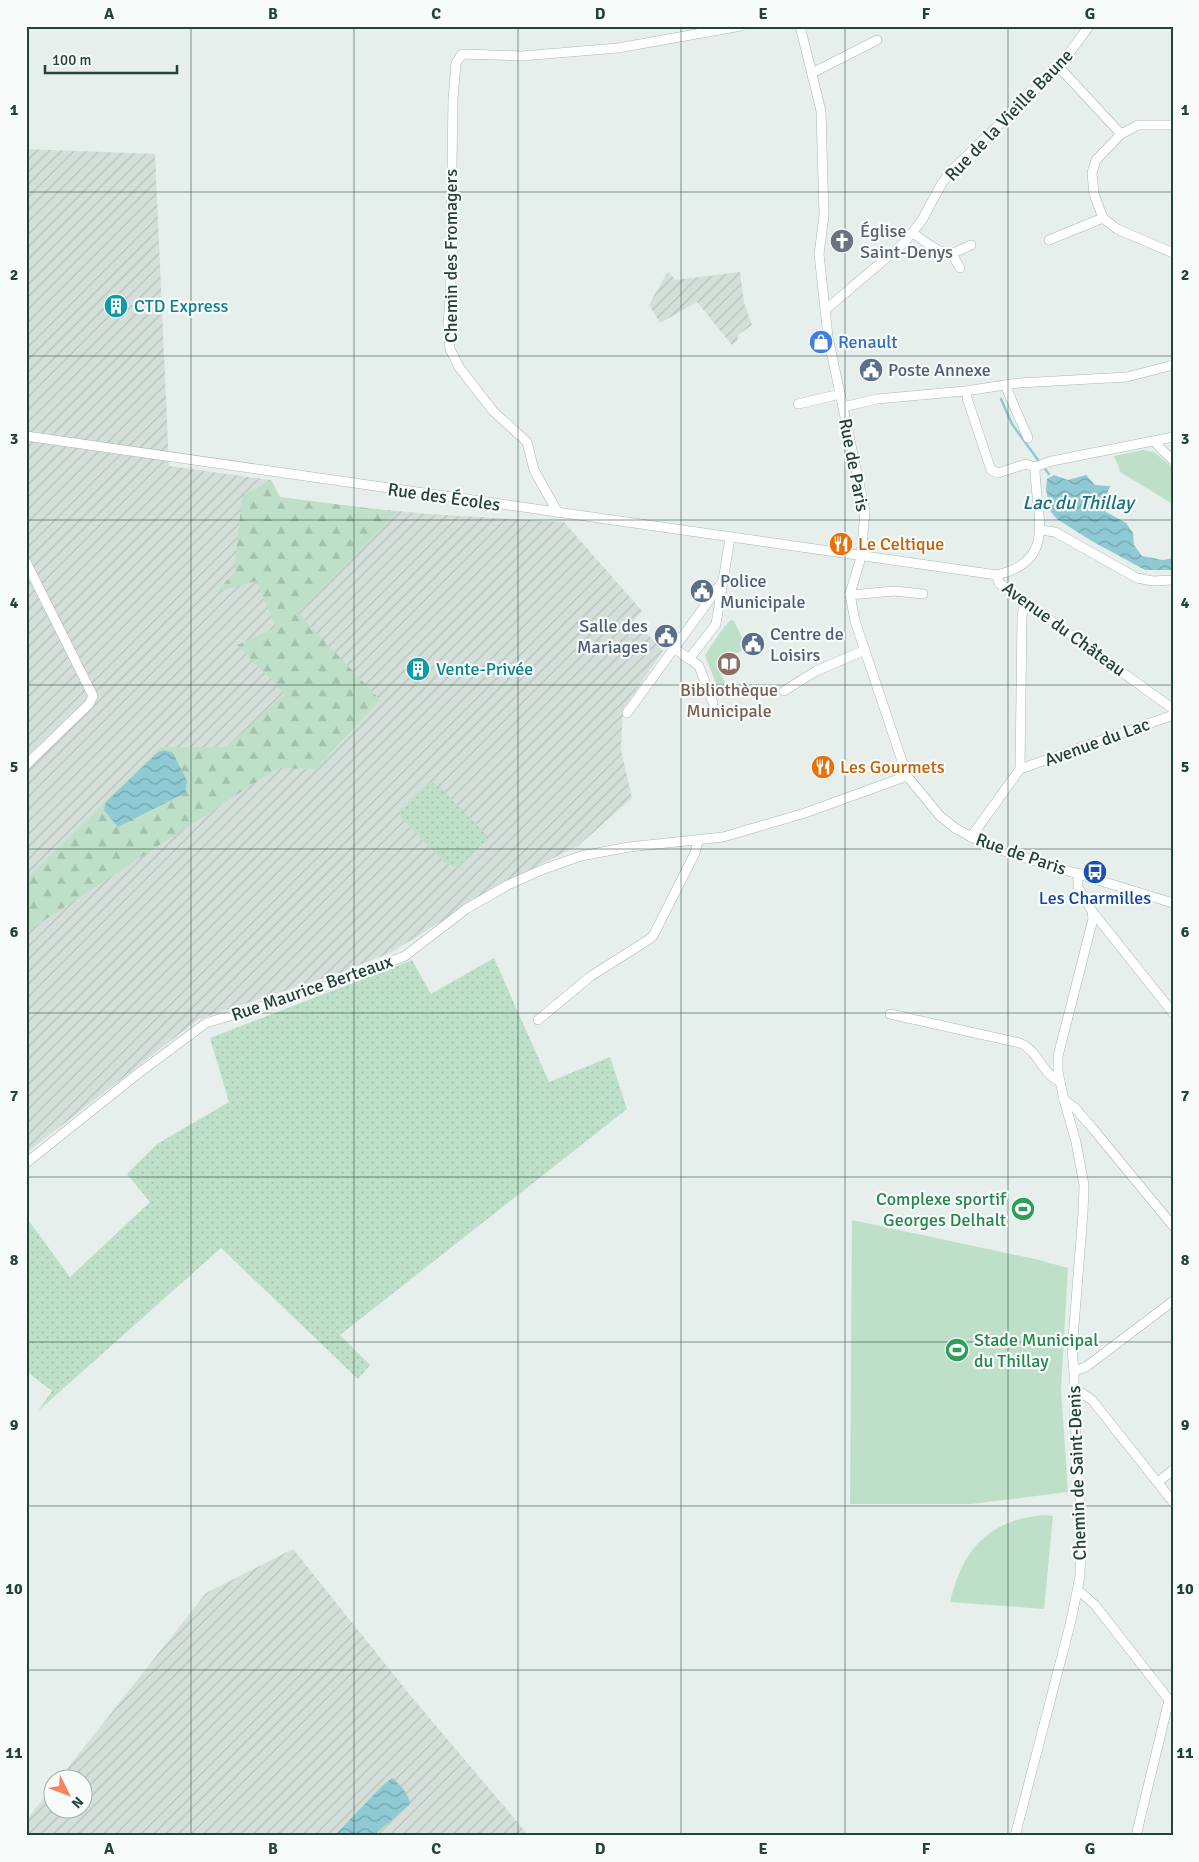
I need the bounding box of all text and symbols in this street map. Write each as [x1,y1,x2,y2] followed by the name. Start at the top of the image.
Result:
[104,4,115,24] text: A
[268,4,278,24] text: B
[431,4,441,24] text: C
[595,4,606,24] text: D
[758,4,768,24] text: E
[922,4,931,24] text: F
[1085,4,1095,24] text: G
[45,42,178,74] scale bar
[940,44,1078,186] street label: Rue de la Vieille Baune
[52,51,92,69] text: 100 m
[10,100,19,120] text: 1
[1181,100,1190,120] text: 1
[440,169,462,343] street label: Chemin des Fromagers
[860,220,953,263] place label: Église Saint-Denys
[829,228,855,254] church icon: Église Saint-Denys
[10,265,18,285] text: 2
[1181,265,1189,285] text: 2
[103,293,129,319] building icon: CTD Express
[134,295,229,317] place label: CTD Express
[808,329,834,355] shop icon: Renault
[838,331,898,353] place label: Renault
[858,357,884,383] public building icon: Poste Annexe
[888,359,991,381] place label: Poste Annexe
[834,417,874,514] street label: Rue de Paris
[10,429,18,449] text: 3
[1181,429,1189,449] text: 3
[386,478,502,516] street label: Rue des Écoles
[1022,491,1136,515] water label: Lac du Thillay
[828,531,854,557] restaurant icon: Le Celtique
[858,533,944,555] place label: Le Celtique
[720,570,805,613] place label: Police Municipale
[998,577,1130,681] street label: Avenue du Château
[689,578,715,604] public building icon: Police Municipale
[10,593,19,613] text: 4
[1181,593,1190,613] text: 4
[577,615,648,658] place label: Salle des Mariages
[653,623,679,649] public building icon: Salle des Mariages
[770,623,844,666] place label: Centre de Loisirs
[740,631,766,657] public building icon: Centre de Loisirs
[716,651,742,677] library icon: Bibliothèque Municipale
[405,656,431,682] building icon: Vente-Privée
[436,658,533,680] place label: Vente-Privée
[680,679,778,722] place label: Bibliothèque Municipale
[1041,713,1153,771] street label: Avenue du Lac
[810,754,836,780] restaurant icon: Les Gourmets
[840,756,945,778] place label: Les Gourmets
[10,757,18,777] text: 5
[1181,757,1189,777] text: 5
[973,828,1069,880] street label: Rue de Paris
[1082,859,1108,885] bus stop icon: Les Charmilles
[1039,887,1151,909] place label: Les Charmilles
[10,922,19,942] text: 6
[1181,922,1190,942] text: 6
[228,950,396,1026] street label: Rue Maurice Berteaux
[10,1086,19,1106] text: 7
[1181,1086,1190,1106] text: 7
[876,1188,1007,1231] place label: Complexe sportif Georges Delhalt
[1010,1196,1036,1222] sports icon: Complexe sportif Georges Delhalt
[10,1250,19,1270] text: 8
[1181,1250,1190,1270] text: 8
[974,1329,1098,1372] place label: Stade Municipal du Thillay
[944,1337,970,1363] sports icon: Stade Municipal du Thillay
[1063,1385,1091,1561] street label: Chemin de Saint-Denis
[10,1415,19,1435] text: 9
[1181,1415,1190,1435] text: 9
[5,1579,23,1599] text: 10
[1176,1579,1194,1599] text: 10
[5,1743,23,1763] text: 11
[1176,1743,1194,1763] text: 11
[42,1770,92,1820] north arrow
[68,1793,87,1812] text: N
[104,1839,115,1859] text: A
[268,1839,278,1859] text: B
[431,1839,441,1859] text: C
[595,1839,606,1859] text: D
[758,1839,768,1859] text: E
[922,1839,931,1859] text: F
[1085,1839,1095,1859] text: G

